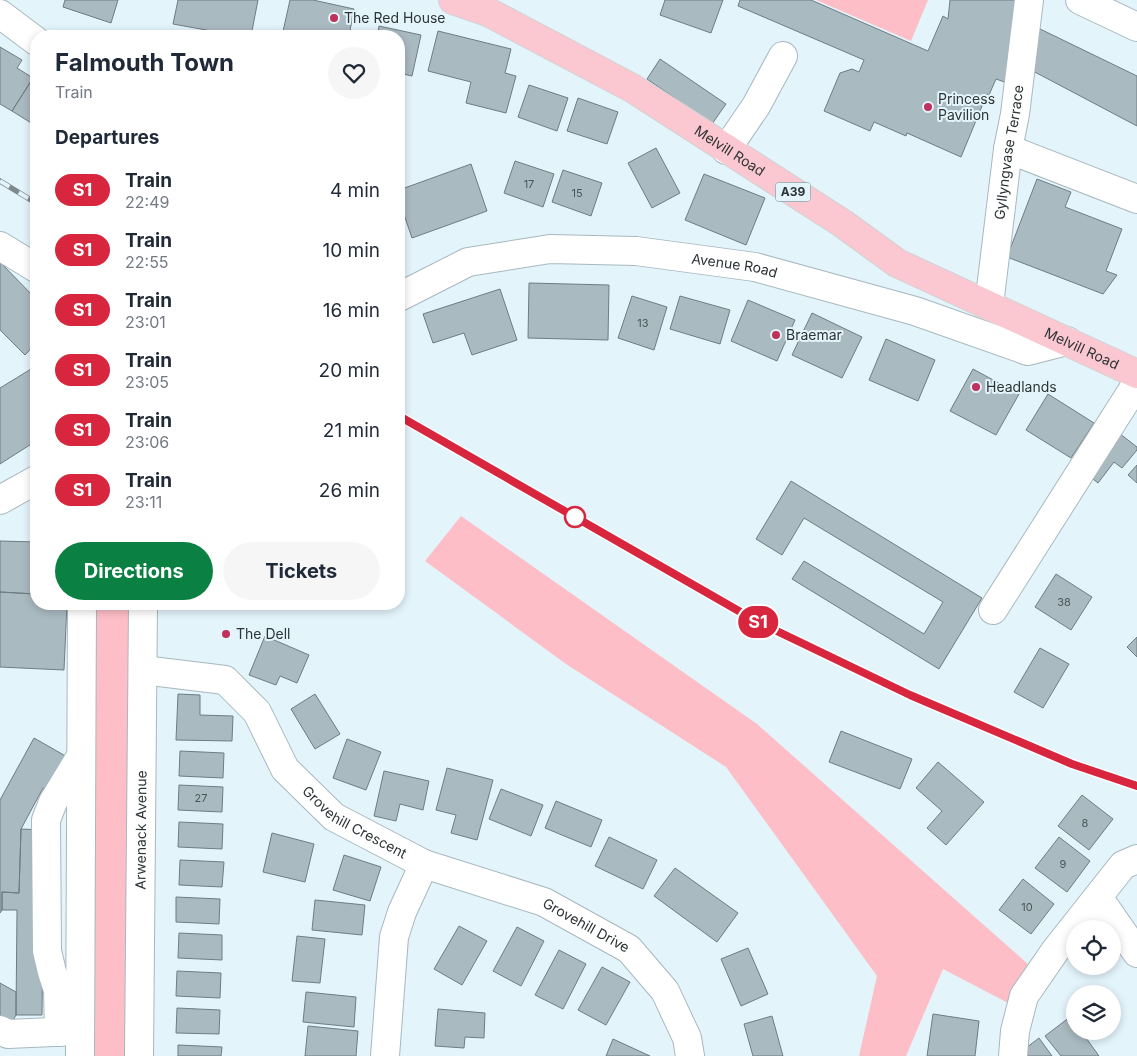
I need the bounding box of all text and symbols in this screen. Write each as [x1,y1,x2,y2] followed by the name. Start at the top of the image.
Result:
[344,9,446,26] place label: The Red House
[328,12,340,24] marker: The Red House
[328,47,380,99] button: heart
[55,48,234,77] text: Falmouth Town
[55,82,93,102] text: Train
[990,84,1027,221] street label: Gyllyngvase Terrace
[938,90,995,123] place label: Princess Pavilion
[922,101,934,113] marker: Princess Pavilion
[692,122,768,179] street label: Melvill Road
[55,126,159,149] text: Departures
[125,169,172,192] text: Train
[524,177,534,191] house number: 17
[73,179,92,200] text: S1
[330,179,380,202] text: 4 min
[776,182,810,202] road number: A39
[571,186,583,200] house number: 15
[125,192,169,212] text: 22:49
[125,229,172,252] text: Train
[73,239,92,260] text: S1
[322,239,380,262] text: 10 min
[691,250,780,281] street label: Avenue Road
[125,252,169,272] text: 22:55
[125,289,172,312] text: Train
[73,299,92,320] text: S1
[323,299,380,322] text: 16 min
[125,312,166,332] text: 23:01
[637,316,649,330] house number: 13
[1042,323,1122,373] street label: Melvill Road
[786,326,842,343] place label: Braemar
[770,329,782,341] marker: Braemar
[125,349,172,372] text: Train
[73,359,92,380] text: S1
[319,359,380,382] text: 20 min
[125,372,169,392] text: 23:05
[986,378,1057,395] place label: Headlands
[970,381,982,393] marker: Headlands
[125,409,172,432] text: Train
[73,419,92,440] text: S1
[323,419,380,442] text: 21 min
[125,432,169,452] text: 23:06
[125,469,172,492] text: Train
[73,479,92,500] text: S1
[319,479,380,502] text: 26 min
[125,492,162,512] text: 23:11
[564,506,586,528] unlabelled marker
[55,542,213,600] button: Directions
[223,542,380,600] button: Tickets
[1057,595,1071,609] house number: 38
[736,606,780,638] line badge: S1
[748,611,768,632] text: S1
[236,625,290,642] place label: The Dell
[220,628,232,640] marker: The Dell
[131,770,150,890] street label: Arwenack Avenue
[299,782,410,862] street label: Grovehill Crescent
[195,791,207,805] house number: 27
[1082,816,1089,830] house number: 8
[1060,857,1067,871] house number: 9
[540,894,633,956] street label: Grovehill Drive
[1021,900,1033,914] house number: 10
[1066,920,1121,1040] map controls
[1066,920,1121,975] button: locate
[1066,985,1121,1040] button: layers

